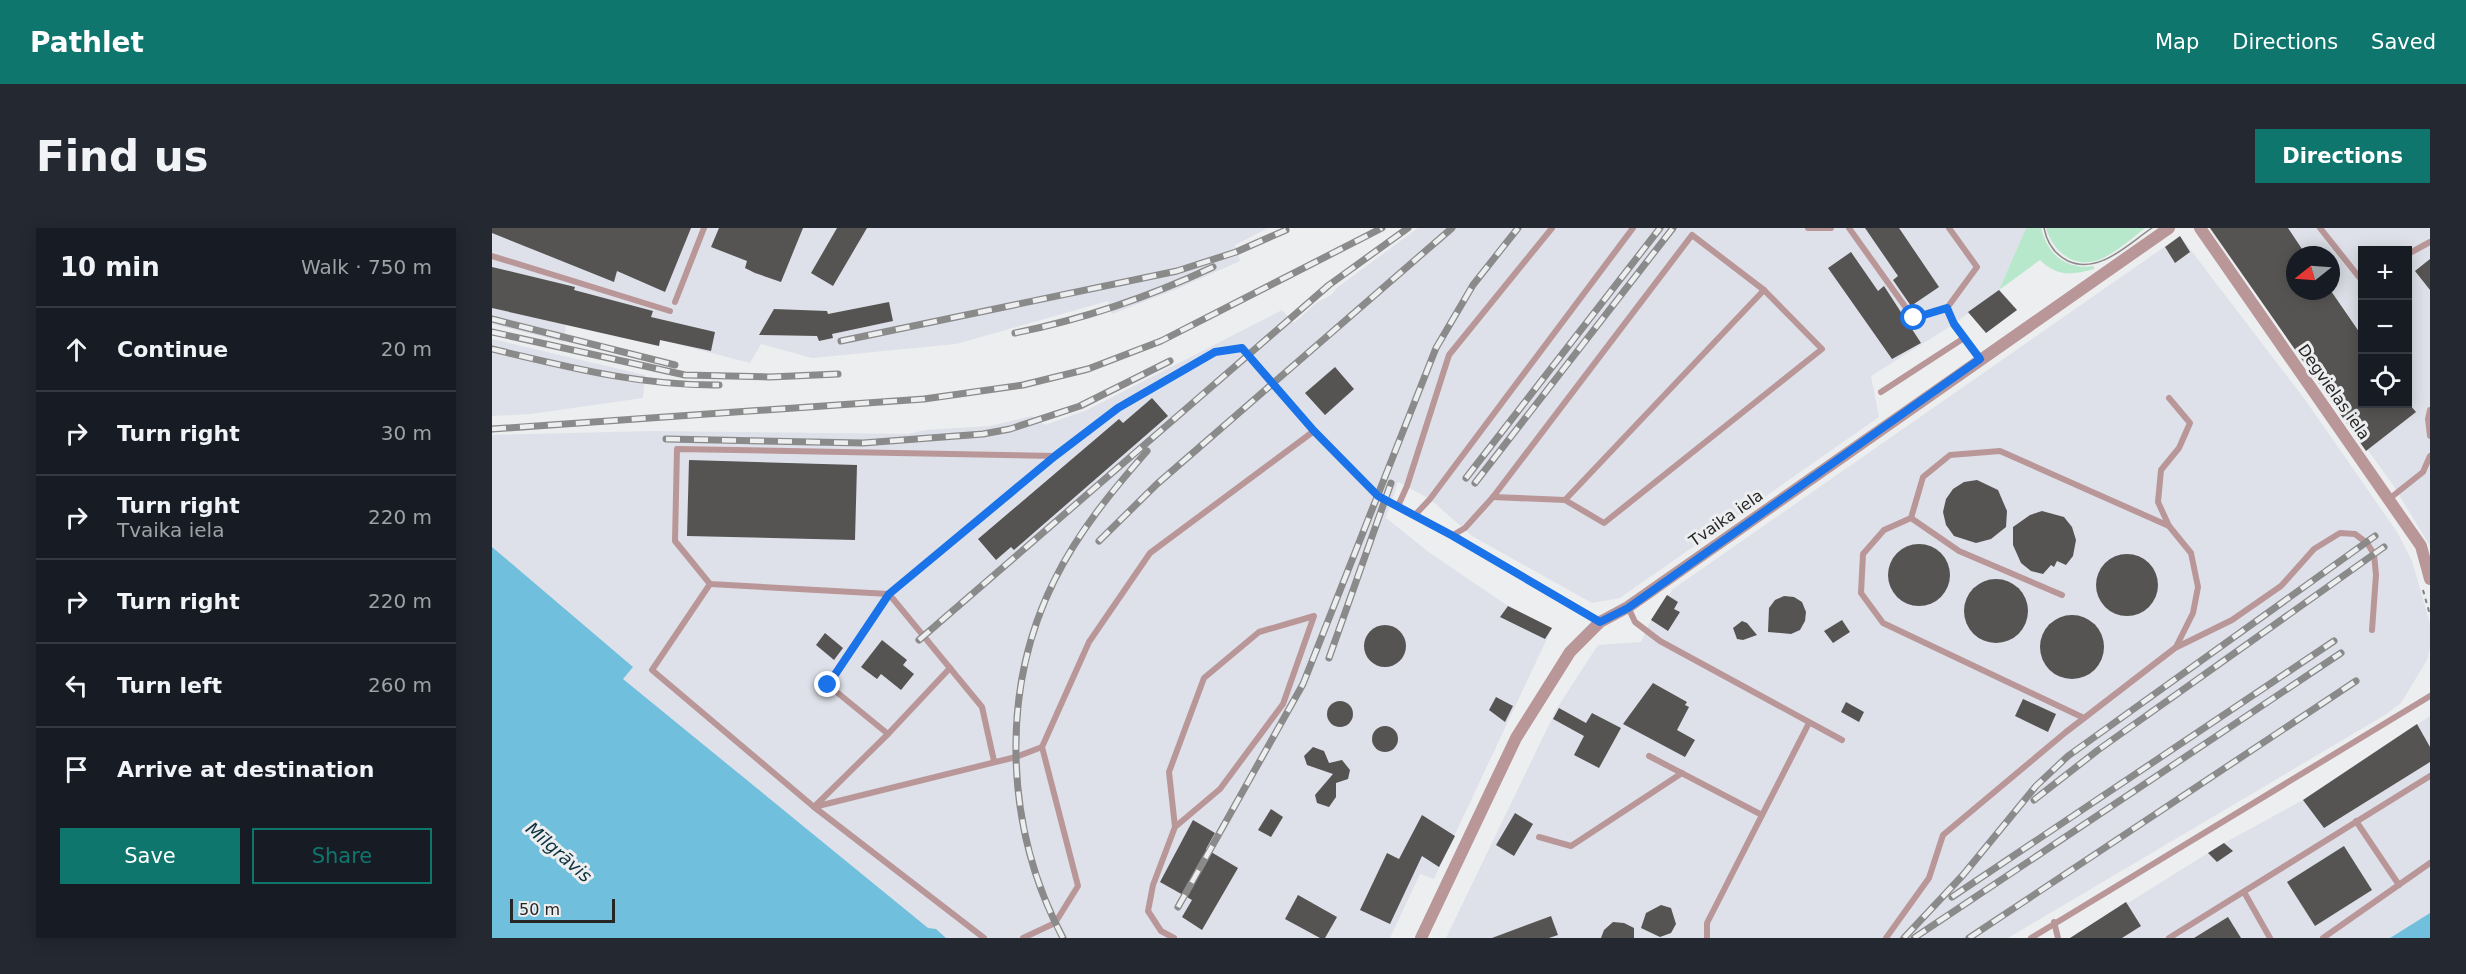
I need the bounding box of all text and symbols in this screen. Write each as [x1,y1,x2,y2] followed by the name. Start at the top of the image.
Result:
[30,26,144,59] text: Pathlet
[2155,30,2199,54] text: Map
[2232,30,2338,54] text: Directions
[2371,30,2436,54] text: Saved
[2255,129,2430,183] button: Directions
[36,132,209,181] text: Find us
[2286,246,2340,300] north arrow
[2358,246,2412,408] map controls
[2358,246,2412,300] button: +
[60,252,160,282] text: 10 min
[301,255,432,279] text: Walk · 750 m
[2358,300,2412,354] button: −
[1900,304,1926,330] route start
[60,333,93,366] icon: ahead
[117,337,228,362] text: Continue
[381,337,432,361] text: 20 m
[2294,341,2374,443] street label: Degvielas iela
[2358,354,2412,408] button: locate
[60,417,93,450] icon: right
[117,421,240,446] text: Turn right
[381,421,432,445] text: 30 m
[1685,486,1767,551] street label: Tvaika iela
[117,493,240,518] text: Turn right
[60,501,93,534] icon: right
[368,505,432,529] text: 220 m
[117,518,224,542] text: Tvaika iela
[60,585,93,618] icon: right
[117,589,240,614] text: Turn right
[368,589,432,613] text: 220 m
[60,669,93,702] icon: left
[814,671,840,697] route end
[117,673,222,698] text: Turn left
[368,673,432,697] text: 260 m
[60,753,93,786] icon: arrive
[117,757,374,782] text: Arrive at destination
[522,818,596,886] water label: Mīlgrāvis
[60,828,240,884] button: Save
[252,828,432,884] button: Share
[510,896,615,924] scale bar
[519,900,560,919] text: 50 m

